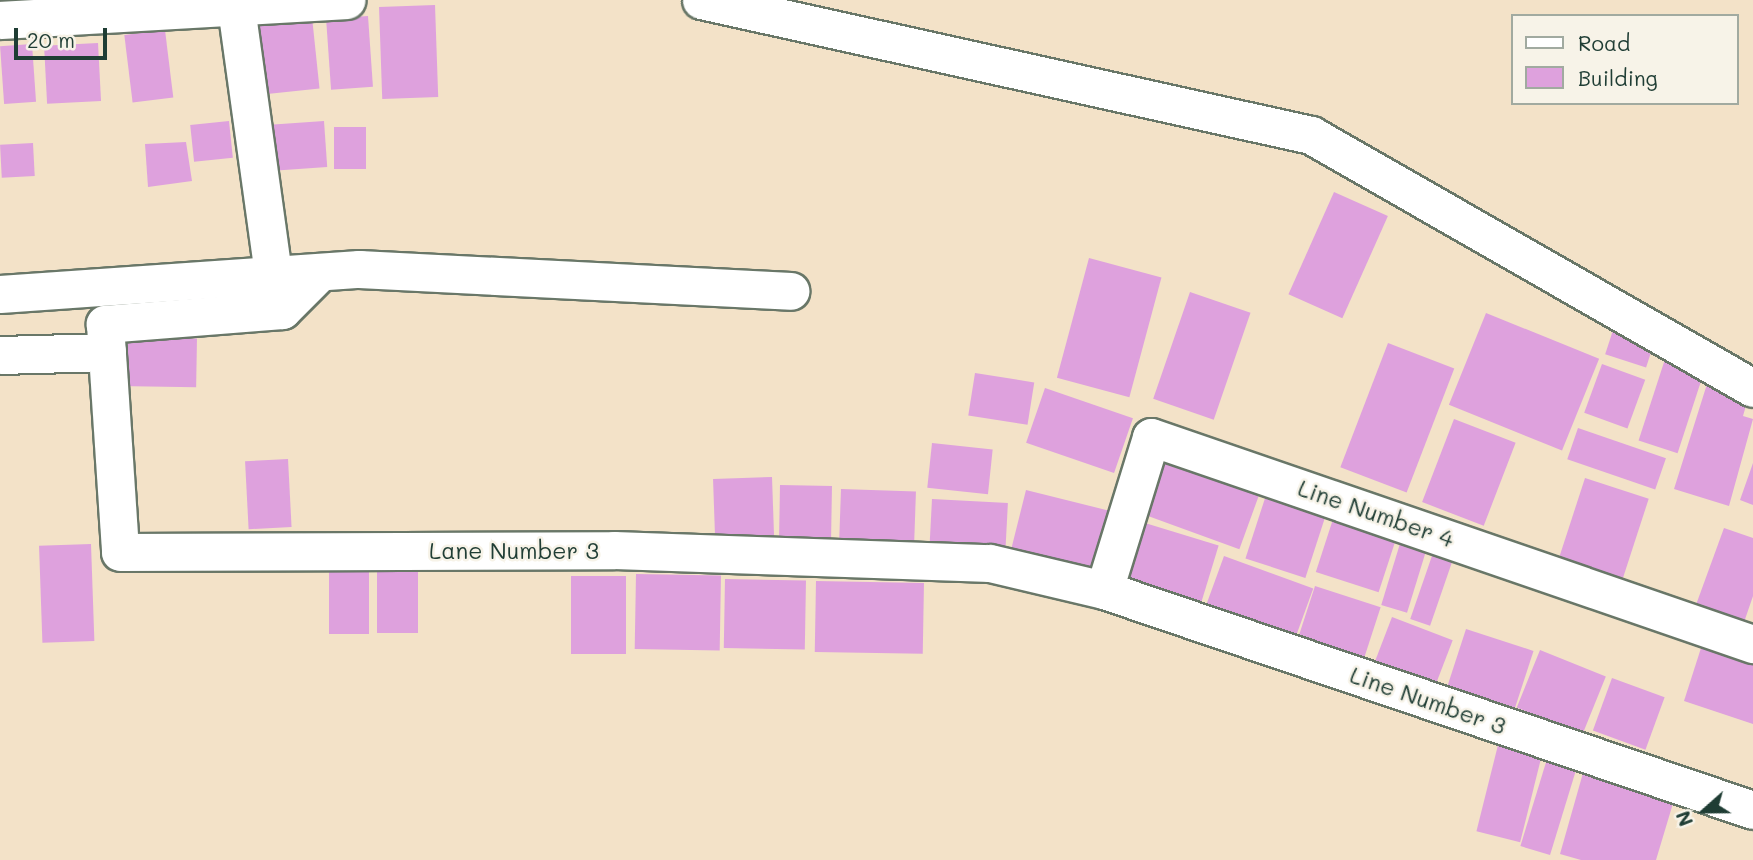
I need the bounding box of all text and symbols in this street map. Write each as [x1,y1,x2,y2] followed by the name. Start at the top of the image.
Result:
[18,14,110,58] scale bar
[1512,14,1739,105] legend
[27,26,75,53] text: 20 m
[1578,29,1630,56] text: Road
[1578,64,1658,91] text: Building
[1295,473,1457,553] street label: Line Number 4
[429,536,599,564] street label: Lane Number 3
[1347,660,1509,740] street label: Line Number 3
[1669,776,1739,846] north arrow
[1670,808,1698,830] text: N

